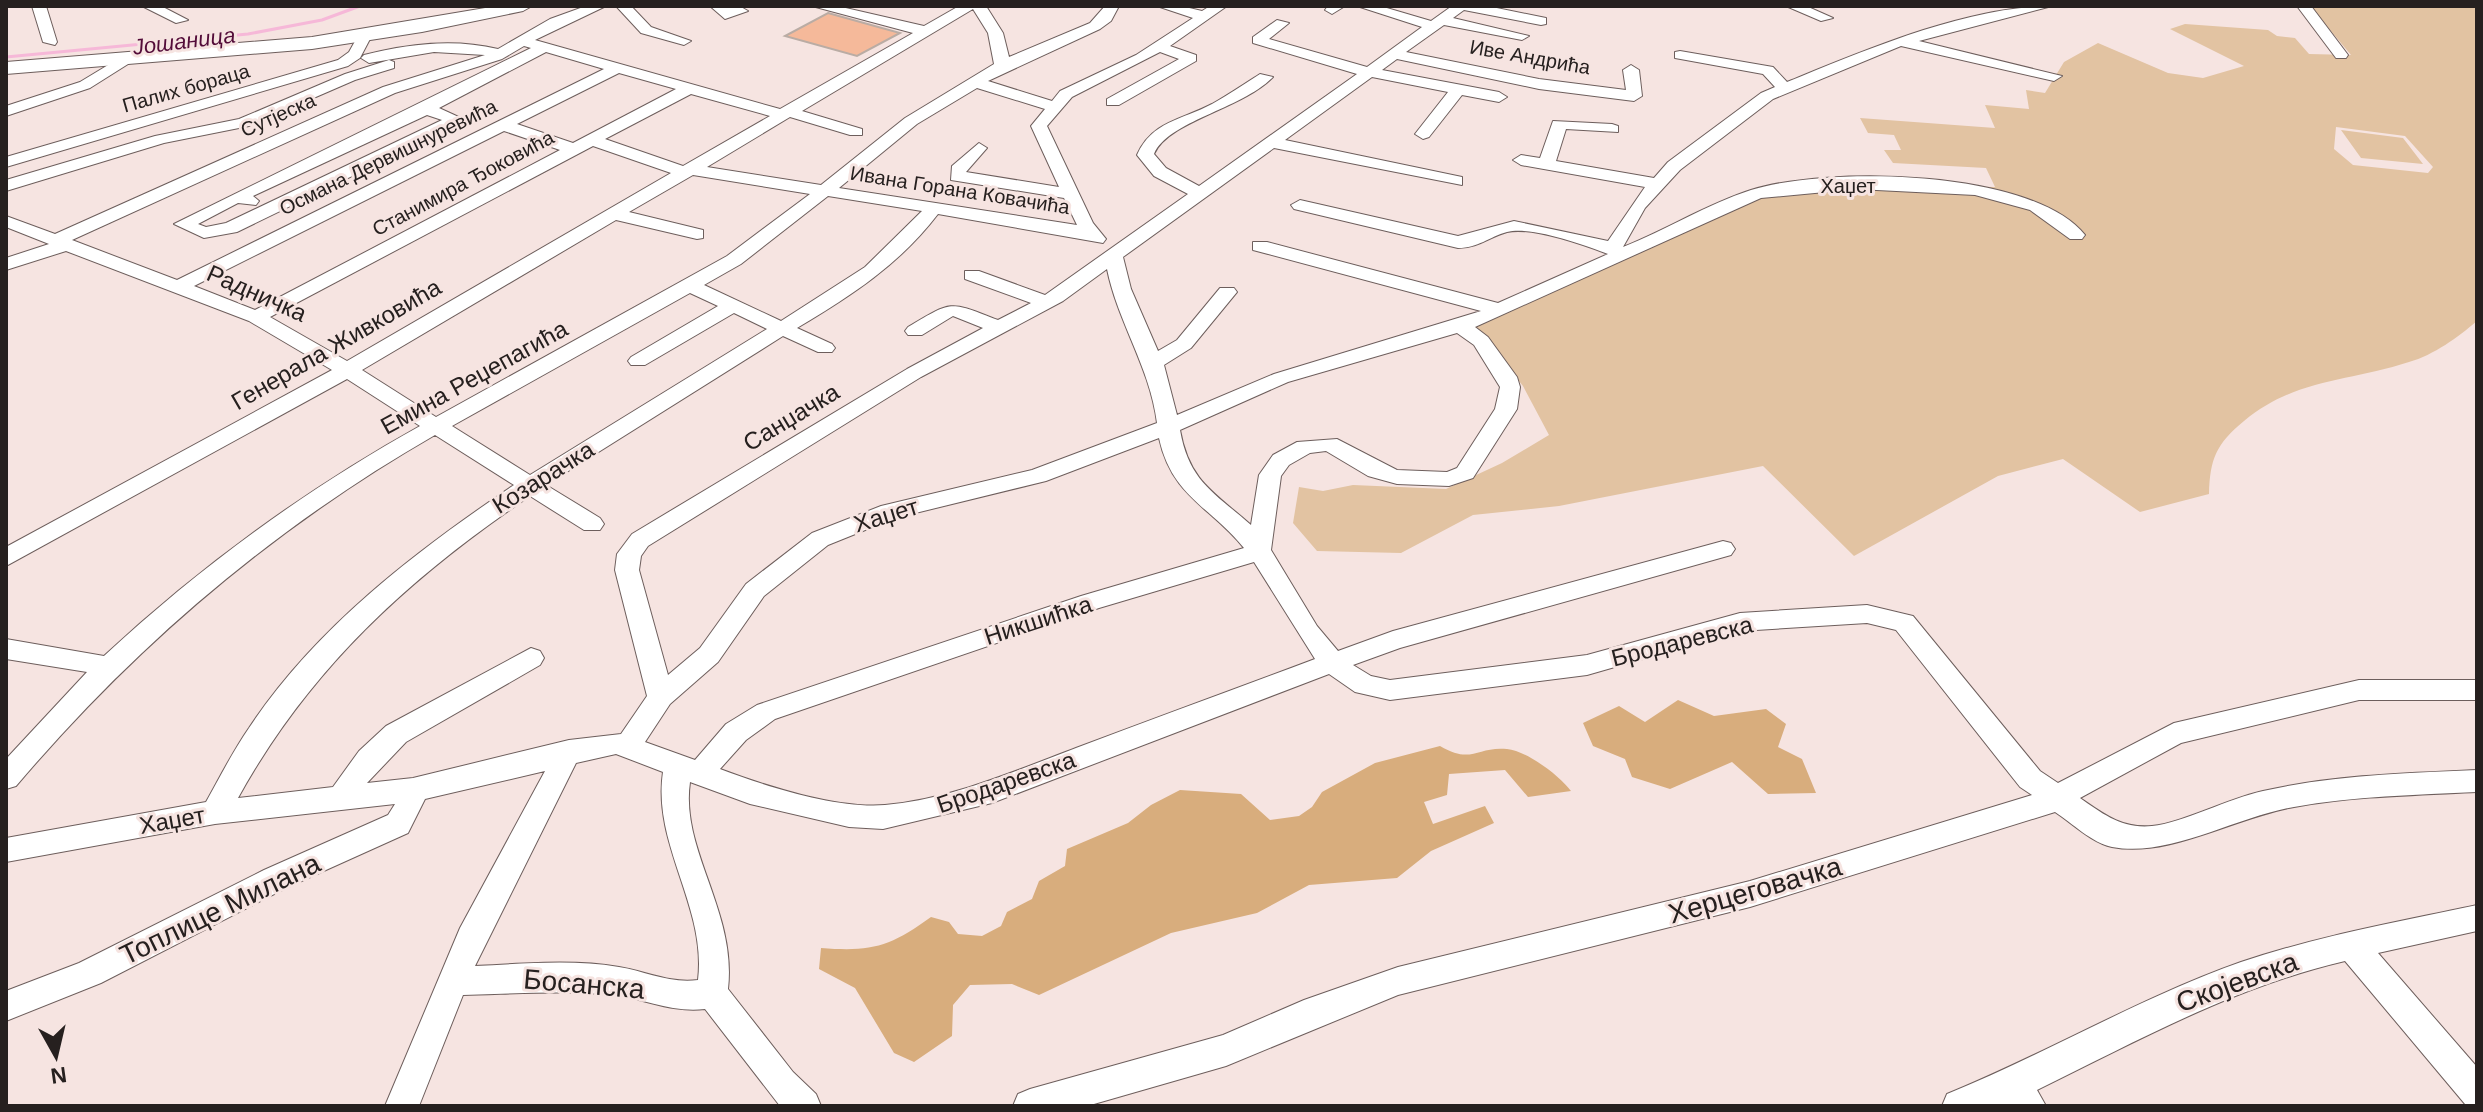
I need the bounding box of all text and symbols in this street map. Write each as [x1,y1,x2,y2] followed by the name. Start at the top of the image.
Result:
[130,22,237,60] water label: Јошаница
[1468,36,1593,79] street label: Иве Андрића
[120,59,253,117] street label: Палих бораца
[237,88,320,141] street label: Сутјеска
[276,94,501,219] street label: Османа Дервишнуревића
[369,125,558,240] street label: Станимира Ђоковића
[849,162,1072,218] street label: Ивана Горана Ковачића
[1820,175,1876,197] street label: Хаџет
[203,259,312,327] street label: Радничка
[226,273,446,415] street label: Генерала Живковића
[376,314,573,440] street label: Емина Реџепагића
[738,377,844,456] street label: Санџачка
[487,435,599,519] street label: Козарачка
[850,492,922,538] street label: Хаџет
[981,590,1096,650] street label: Никшићка
[1608,610,1756,672] street label: Бродаревска
[933,745,1079,818] street label: Бродаревска
[137,801,207,839] street label: Хаџет
[115,847,325,971] street label: Топлице Милана
[1665,850,1846,930] street label: Херцеговачка
[2172,946,2302,1018] street label: Скојевска
[522,963,646,1005] street label: Босанска
[16,1016,96,1096] north arrow
[49,1062,68,1089] text: N

